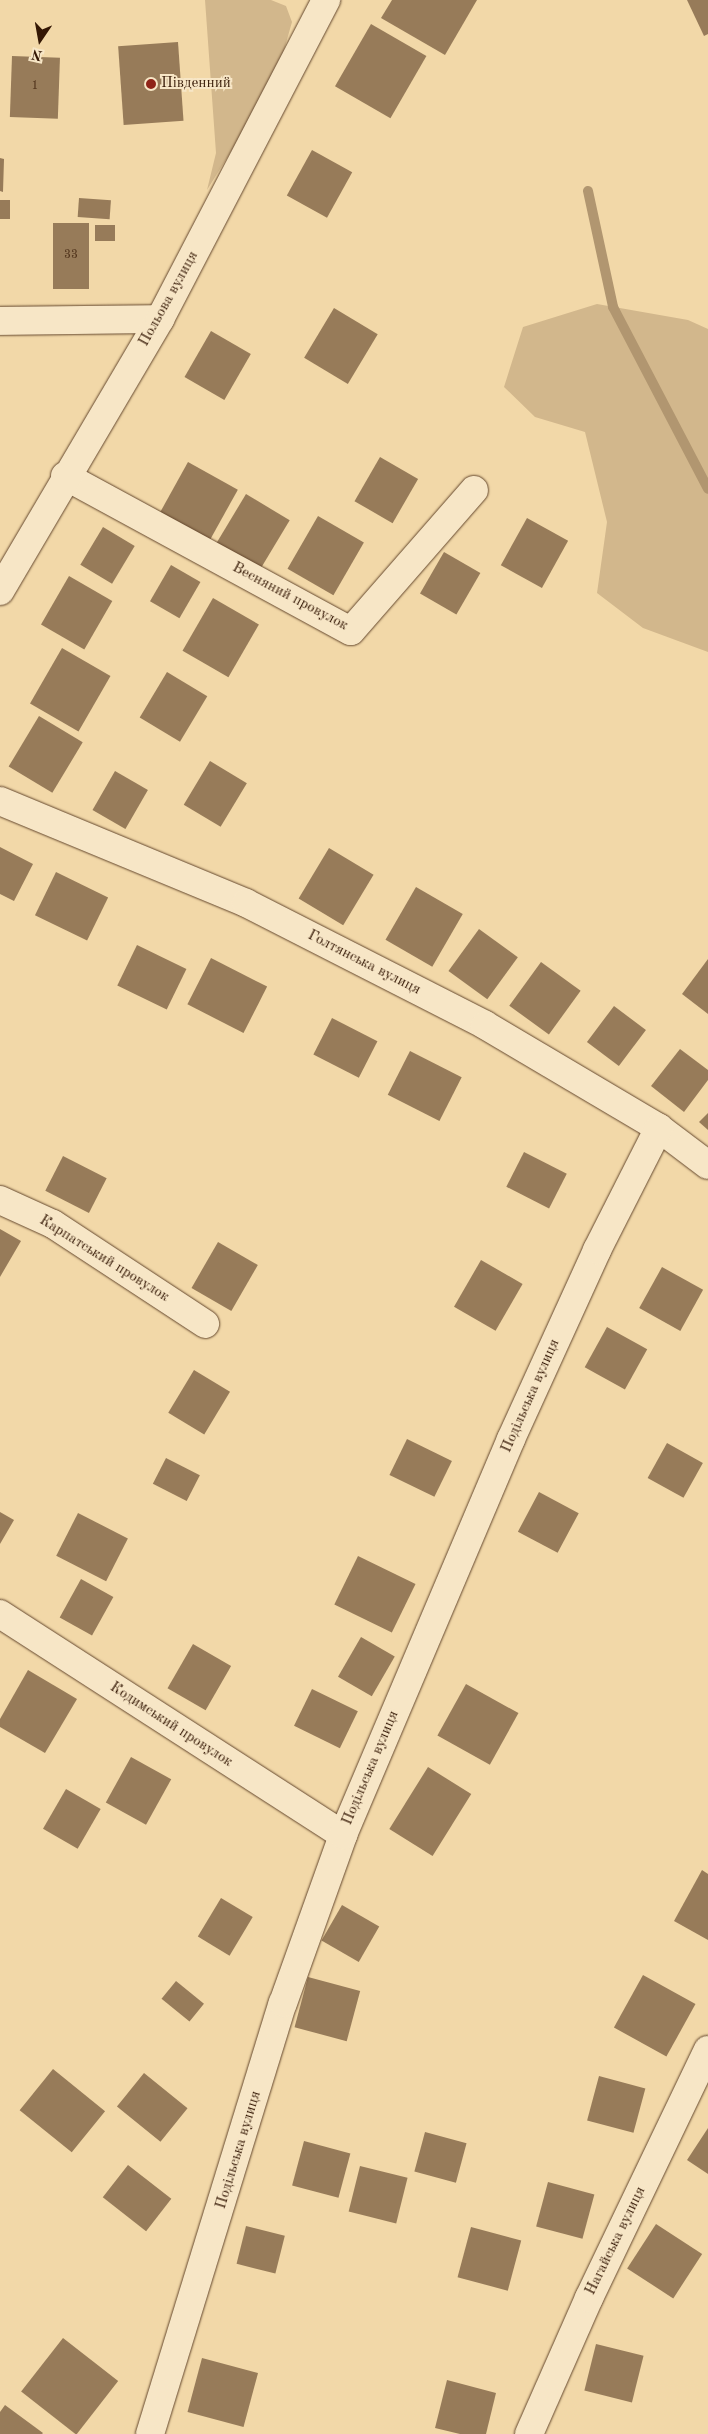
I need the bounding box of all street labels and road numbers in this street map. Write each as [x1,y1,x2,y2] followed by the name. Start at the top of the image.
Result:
[135,248,203,350] street label: Польова вулиця
[229,559,351,635] street label: Весняний провулок
[304,927,424,999] street label: Голтянська вулиця
[36,1212,172,1306] street label: Карпатський провулок
[498,1336,564,1456] street label: Подільська вулиця
[106,1679,236,1771] street label: Кодимський провулок
[339,1708,403,1828] street label: Подільська вулиця
[212,2089,266,2211] street label: Подільська вулиця
[582,2184,650,2298] street label: Нагайська вулиця

